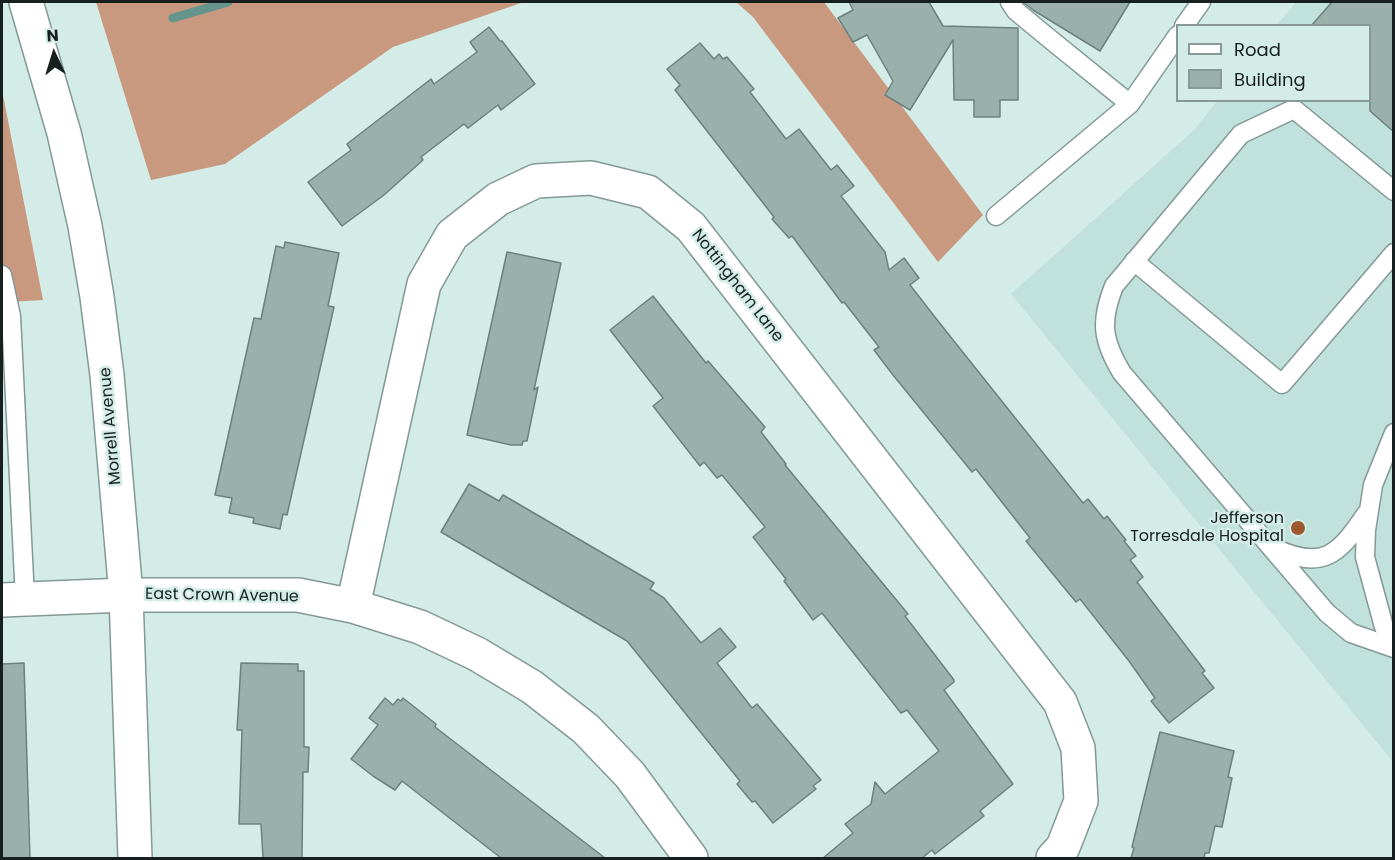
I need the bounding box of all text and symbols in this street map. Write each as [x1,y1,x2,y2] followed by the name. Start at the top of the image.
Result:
[24,24,84,84] north arrow
[46,24,60,47] text: N
[1176,24,1371,102] legend
[1234,37,1281,62] text: Road
[1234,67,1306,92] text: Building
[687,226,787,346] street label: Nottingham Lane
[96,366,126,486] street label: Morrell Avenue
[1130,509,1284,547] place label: Jefferson Torresdale Hospital
[1289,519,1307,537] marker: Jefferson Torresdale Hospital
[145,585,299,607] street label: East Crown Avenue

